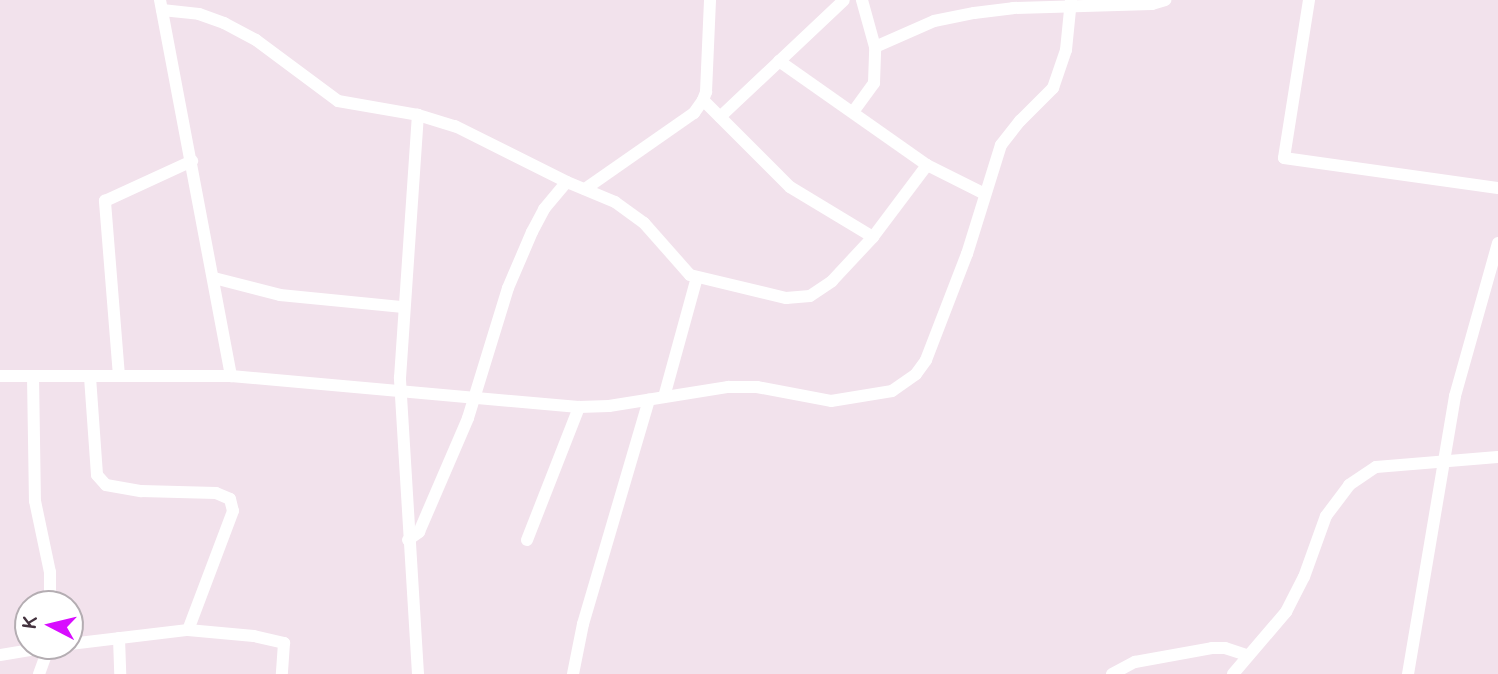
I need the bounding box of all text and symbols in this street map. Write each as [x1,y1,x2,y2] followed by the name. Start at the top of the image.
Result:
[14,590,84,660] north arrow
[18,615,42,630] text: K

